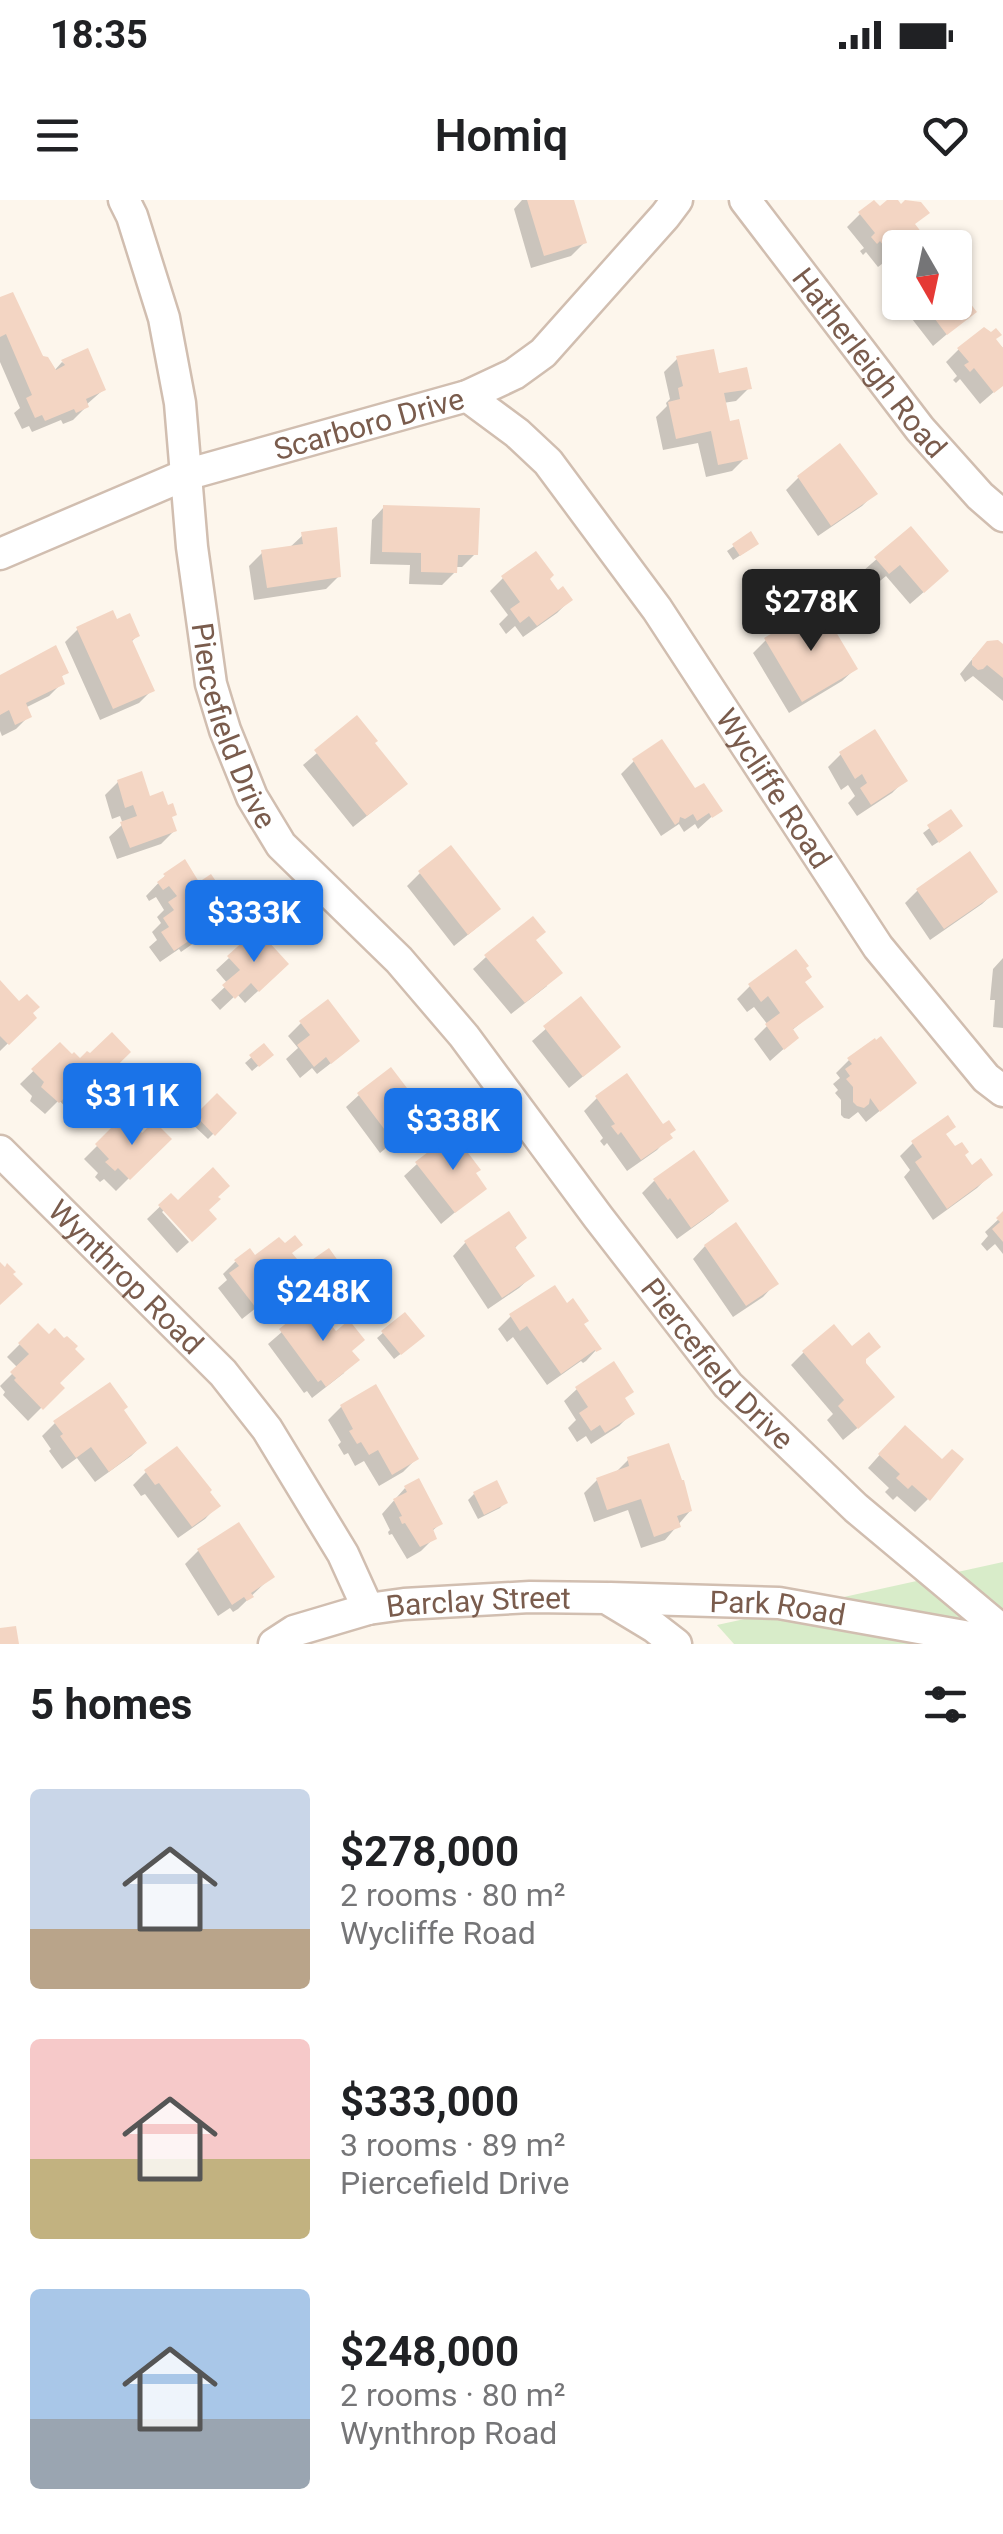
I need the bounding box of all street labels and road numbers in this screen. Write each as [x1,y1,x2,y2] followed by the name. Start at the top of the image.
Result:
[786,261,954,465] street label: Hatherleigh Road
[270,380,468,467] street label: Scarboro Drive
[185,620,284,835] street label: Piercefield Drive
[709,702,839,875] street label: Wycliffe Road
[42,1192,211,1361] street label: Wynthrop Road
[634,1271,801,1456] street label: Piercefield Drive
[384,1579,571,1624] street label: Barclay Street
[709,1583,848,1632] street label: Park Road

